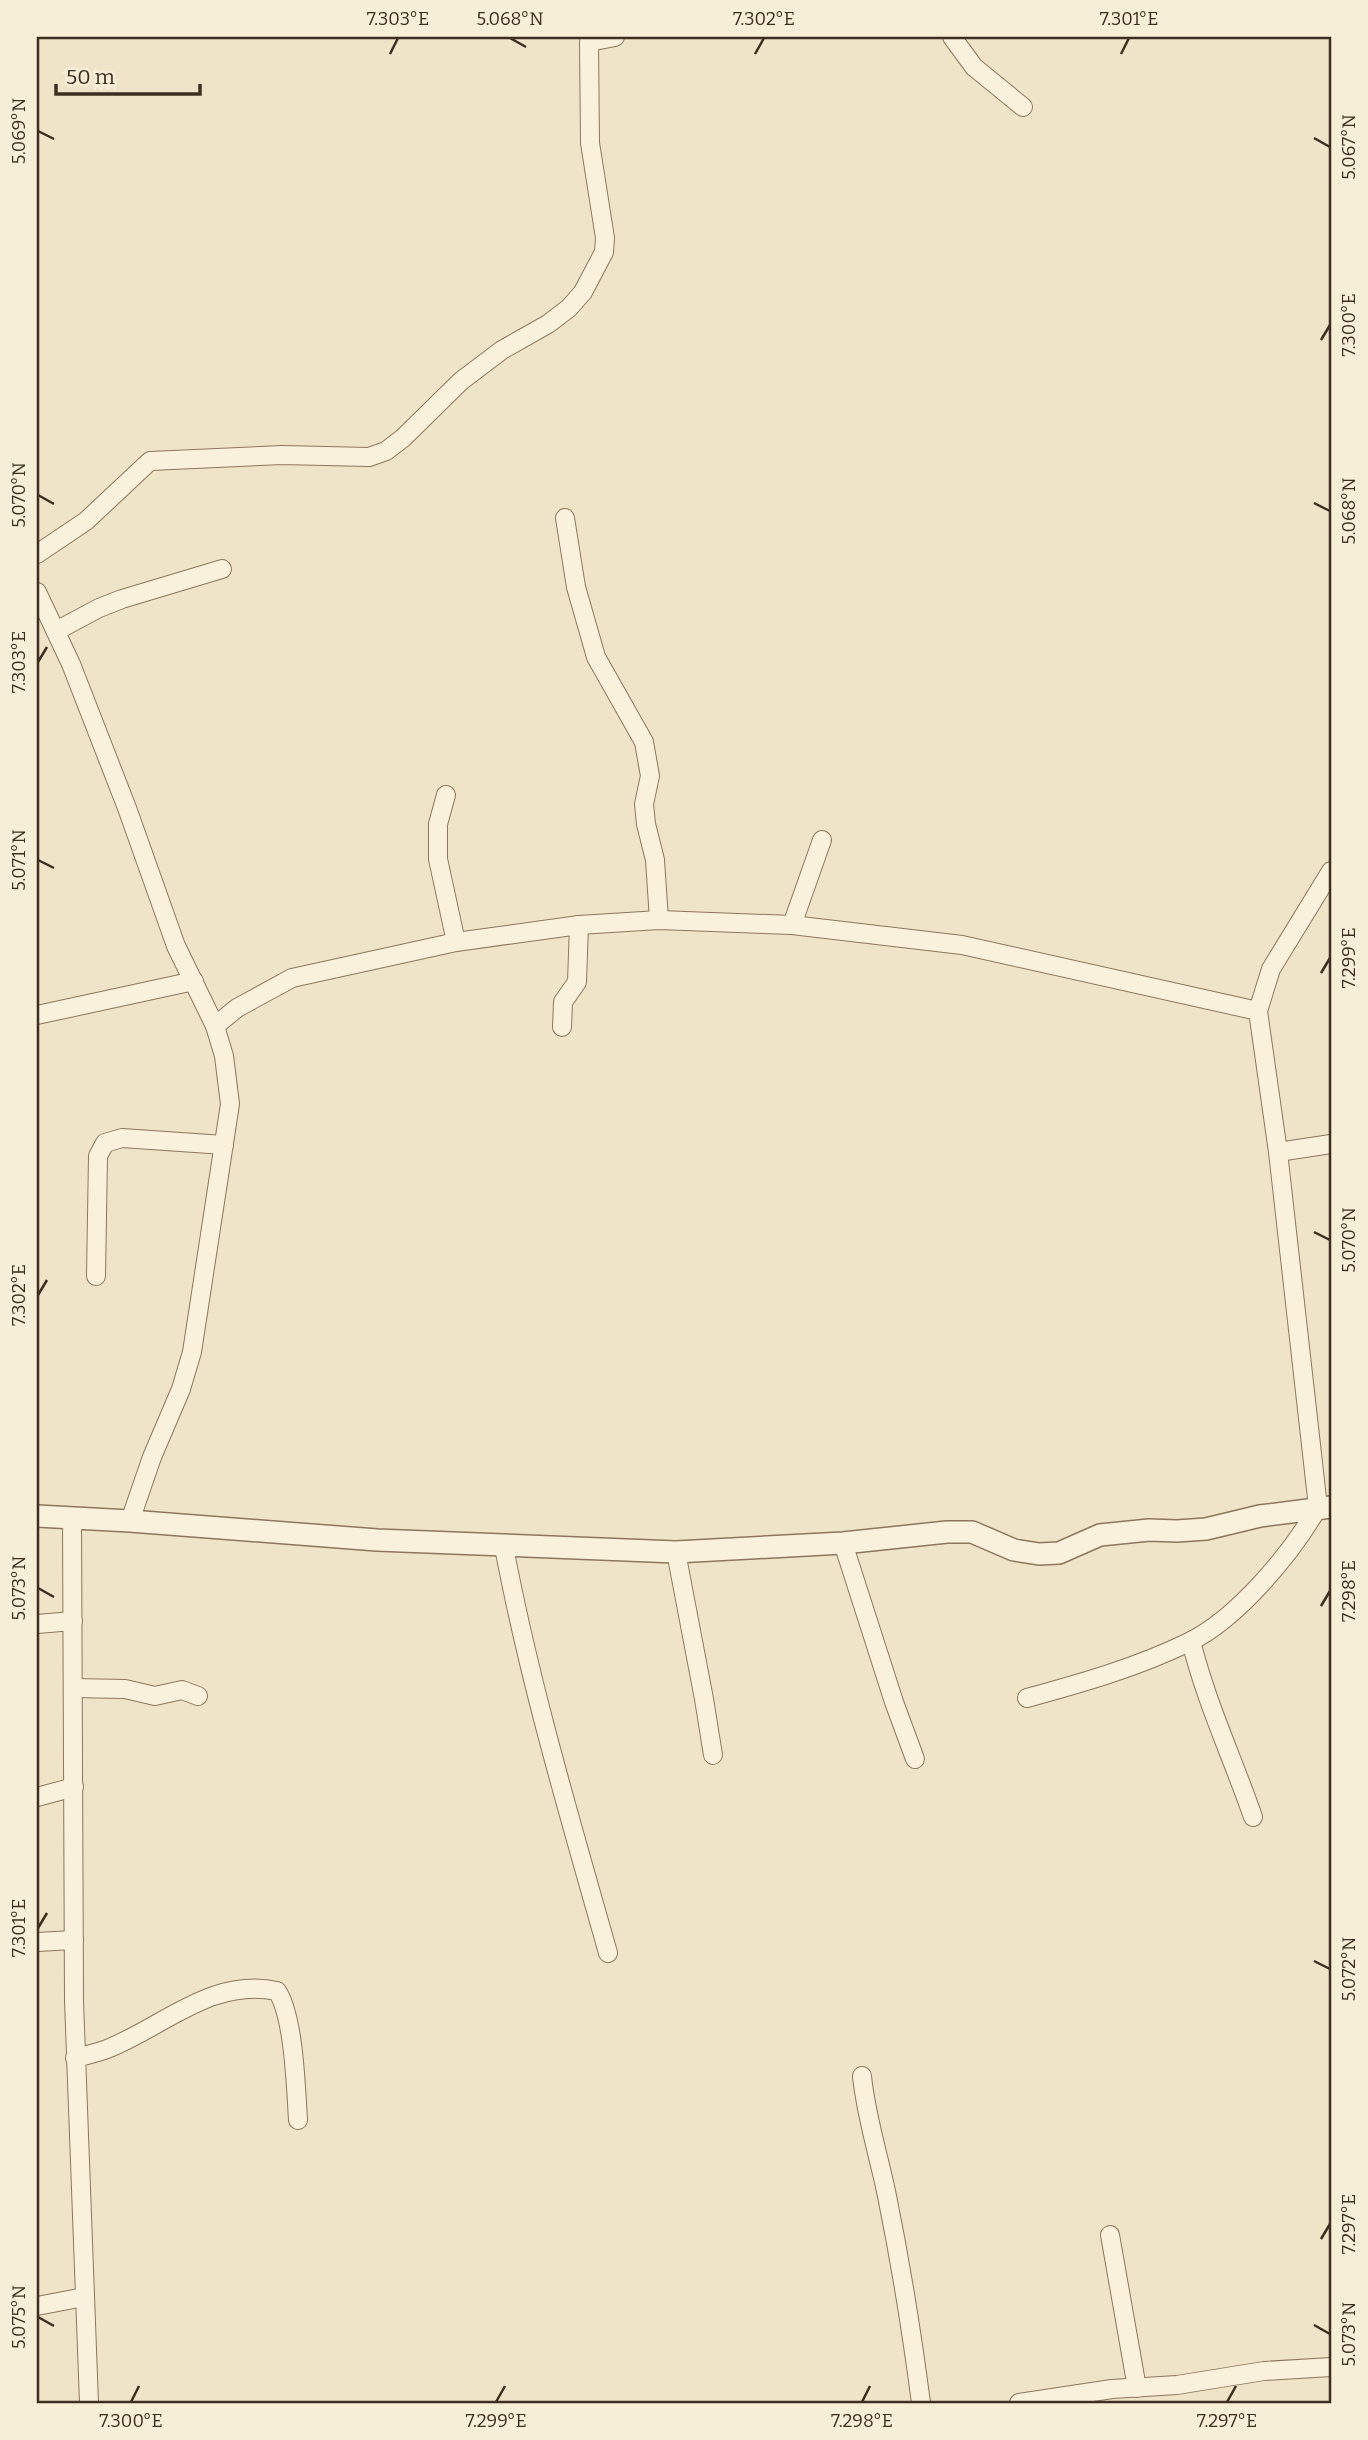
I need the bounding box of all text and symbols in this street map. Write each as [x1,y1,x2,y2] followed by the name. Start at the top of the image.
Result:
[367,8,429,30] text: 7.303°E
[476,8,544,30] text: 5.068°N
[733,8,795,30] text: 7.302°E
[1100,8,1158,30] text: 7.301°E
[56,52,200,96] scale bar
[66,64,115,90] text: 50 m
[8,98,30,164] text: 5.069°N
[1338,114,1360,180] text: 5.067°N
[1338,293,1360,357] text: 7.300°E
[8,462,30,528] text: 5.070°N
[1338,477,1360,545] text: 5.068°N
[8,631,30,693] text: 7.303°E
[8,829,30,891] text: 5.071°N
[1338,927,1360,989] text: 7.299°E
[1338,1207,1360,1273] text: 5.070°N
[8,1264,30,1326] text: 7.302°E
[8,1556,30,1620] text: 5.073°N
[1338,1560,1360,1622] text: 7.298°E
[8,1899,30,1957] text: 7.301°E
[1338,1937,1360,2001] text: 5.072°N
[1338,2194,1360,2254] text: 7.297°E
[8,2285,30,2349] text: 5.075°N
[1338,2302,1360,2366] text: 5.073°N
[99,2410,163,2432] text: 7.300°E
[465,2410,527,2432] text: 7.299°E
[831,2410,893,2432] text: 7.298°E
[1197,2410,1257,2432] text: 7.297°E

